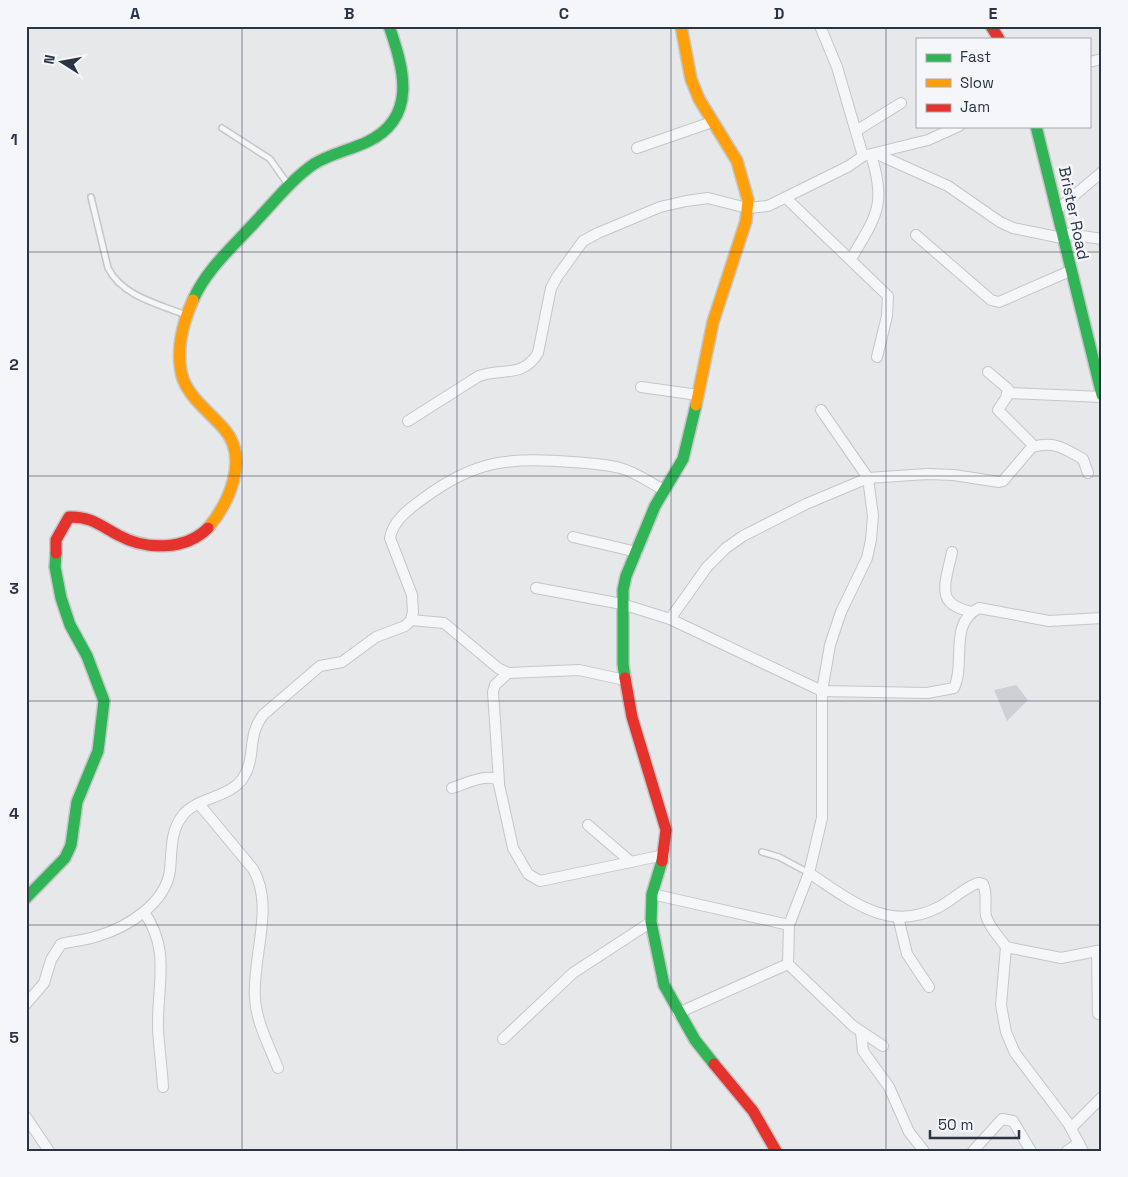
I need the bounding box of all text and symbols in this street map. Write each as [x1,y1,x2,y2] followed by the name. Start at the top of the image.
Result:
[130,3,140,24] text: A
[344,3,354,24] text: B
[559,3,569,24] text: C
[774,3,784,24] text: D
[989,3,998,24] text: E
[38,38,88,88] north arrow
[916,38,1090,128] legend
[960,47,991,66] text: Fast
[40,53,59,66] text: N
[960,73,994,92] text: Slow
[960,97,990,116] text: Jam
[10,129,18,150] text: 1
[1054,164,1094,262] street label: Brister Road
[9,354,19,375] text: 2
[9,578,19,599] text: 3
[9,803,19,824] text: 4
[9,1027,19,1048] text: 5
[930,1107,1019,1139] scale bar
[938,1115,973,1134] text: 50 m

